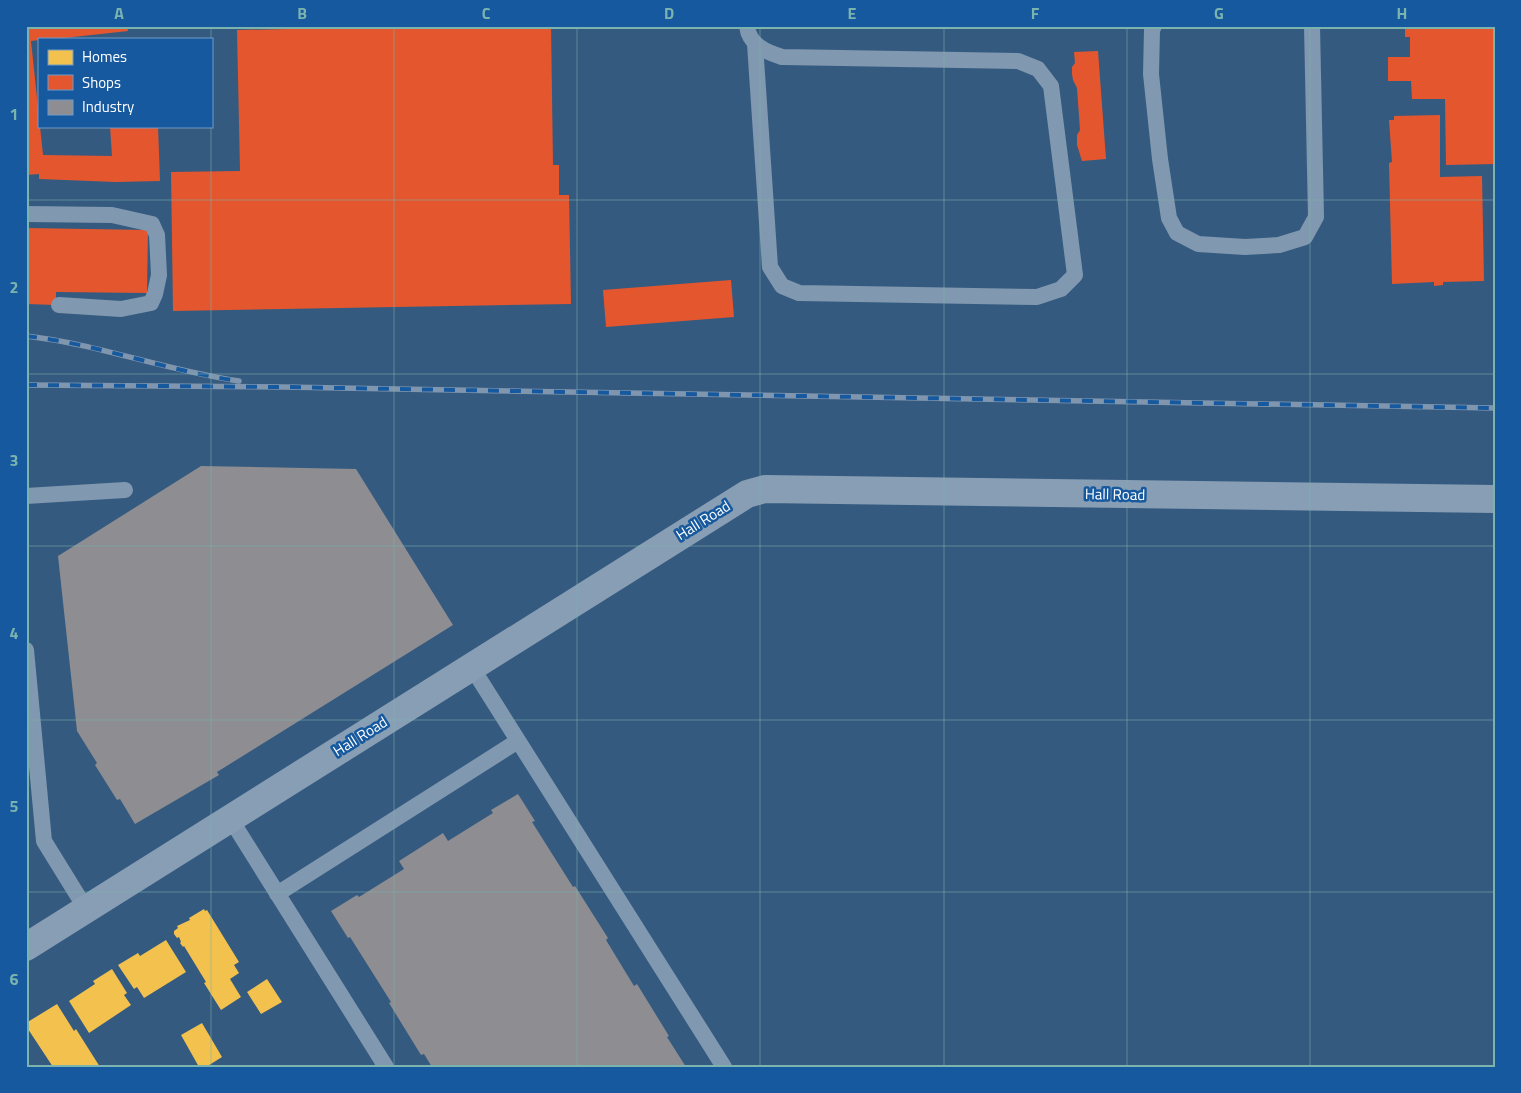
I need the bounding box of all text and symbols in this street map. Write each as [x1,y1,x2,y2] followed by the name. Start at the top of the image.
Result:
[114,1,124,25] text: A
[297,1,307,25] text: B
[482,1,491,25] text: C
[664,1,674,25] text: D
[848,1,857,25] text: E
[1031,1,1040,25] text: F
[1214,1,1224,25] text: G
[1397,1,1407,25] text: H
[38,38,212,128] legend
[82,45,127,68] text: Homes
[82,71,121,94] text: Shops
[82,95,134,118] text: Industry
[10,102,18,126] text: 1
[10,275,18,299] text: 2
[10,448,18,472] text: 3
[1085,482,1145,506] street label: Hall Road
[671,494,735,546] street label: Hall Road
[10,621,19,645] text: 4
[328,710,392,762] street label: Hall Road
[10,794,19,818] text: 5
[10,967,19,991] text: 6

